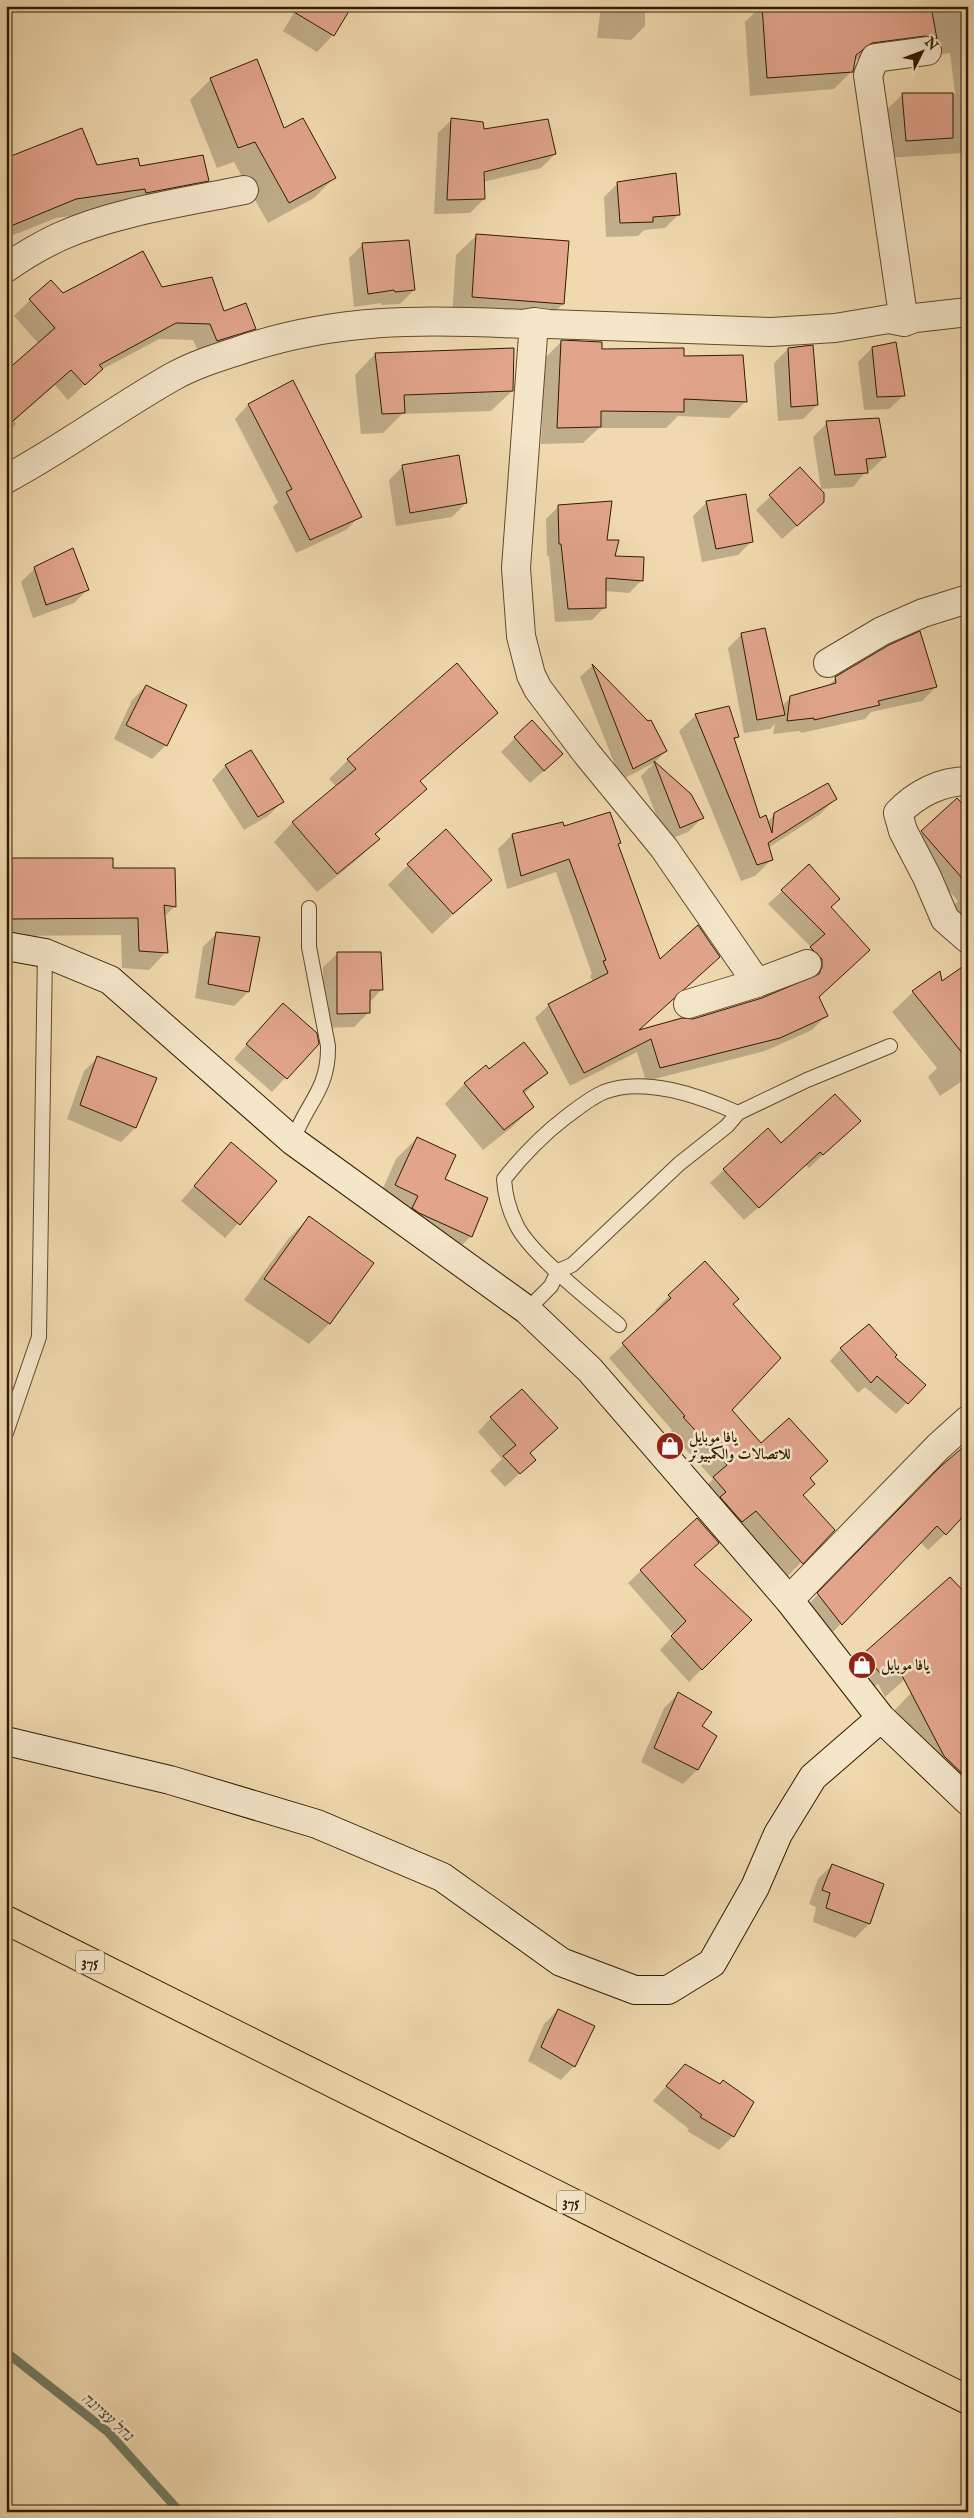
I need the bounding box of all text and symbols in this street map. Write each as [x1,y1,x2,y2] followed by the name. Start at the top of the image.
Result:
[896,28,946,78] north arrow
[920,33,942,54] text: N
[687,1428,791,1464] place label: يافا موبايل للاتصالات والكمبيوتر
[655,1431,685,1461] shop icon: يافا موبايل للاتصالات والكمبيوتر
[847,1650,877,1680] shop icon: يافا موبايل
[881,1656,931,1676] place label: يافا موبايل
[76,1950,104,1974] road number: 375
[557,2190,585,2214] road number: 375
[77,2389,138,2447] water label: נחל עציונה

